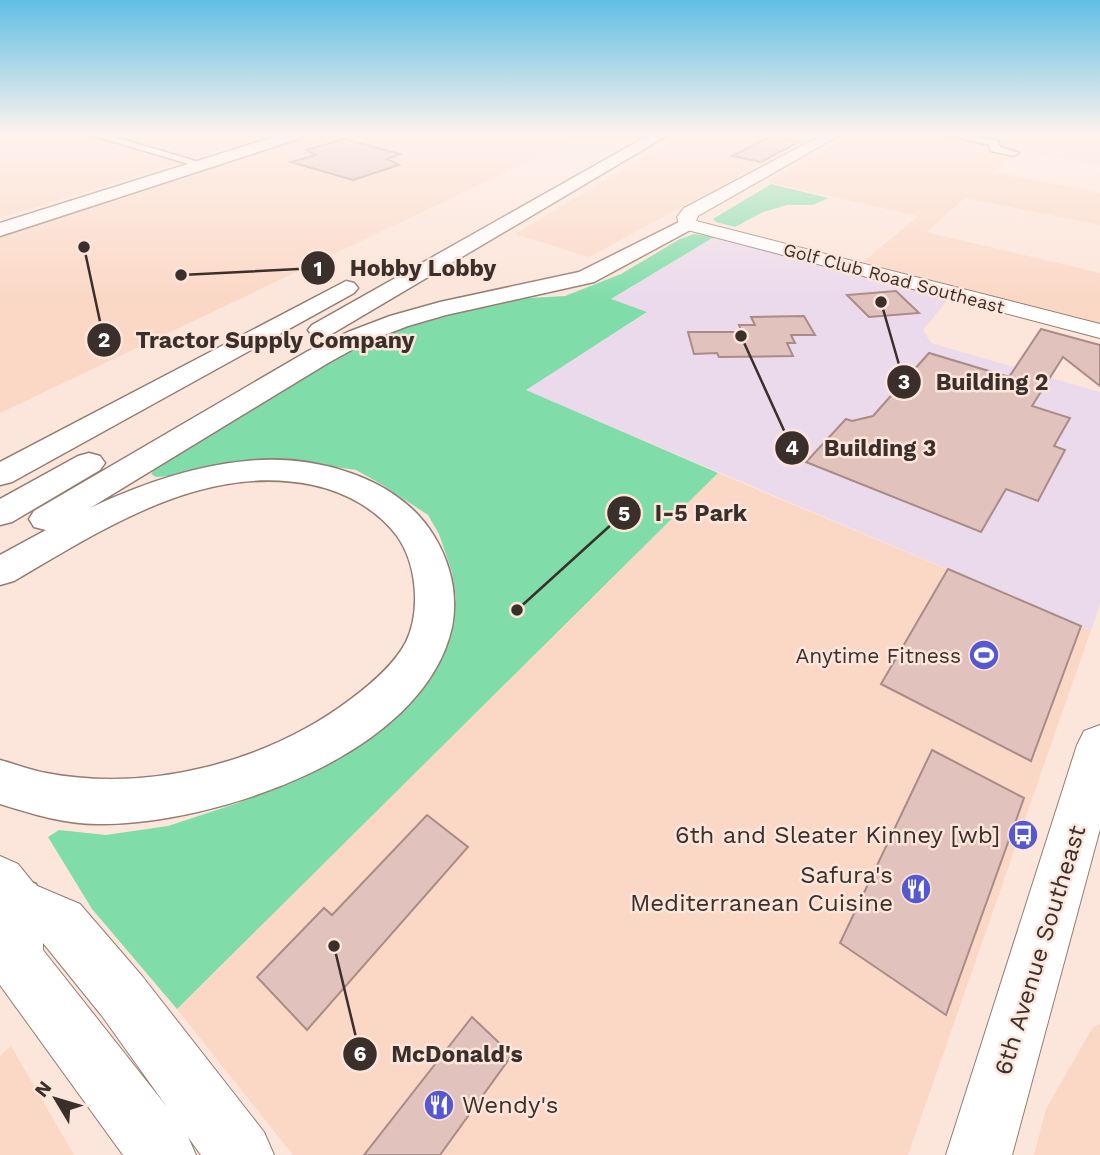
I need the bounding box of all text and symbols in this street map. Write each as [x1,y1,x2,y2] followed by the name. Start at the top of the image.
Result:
[781,238,1007,318] street label: Golf Club Road Southeast
[301,246,511,290] callout: Hobby Lobby
[350,255,496,282] text: Hobby Lobby
[313,256,323,281] text: 1
[86,318,429,362] callout: Tractor Supply Company
[98,327,110,352] text: 2
[136,327,415,354] text: Tractor Supply Company
[887,360,1063,404] callout: Building 2
[898,369,910,394] text: 3
[936,369,1048,396] text: Building 2
[774,426,950,470] callout: Building 3
[785,435,799,460] text: 4
[824,435,936,462] text: Building 3
[606,491,761,535] callout: I-5 Park
[655,500,748,527] text: I-5 Park
[618,501,630,526] text: 5
[967,638,1001,672] sports icon: Anytime Fitness
[795,643,961,668] place label: Anytime Fitness
[1006,818,1040,852] bus stop icon: 6th and Sleater Kinney [wb]
[675,821,1000,849] place label: 6th and Sleater Kinney [wb]
[989,822,1091,1078] street label: 6th Avenue Southeast
[630,861,893,917] place label: Safura's Mediterranean Cuisine
[899,872,933,906] restaurant icon: Safura's Mediterranean Cuisine
[342,1032,537,1076] callout: McDonald's
[354,1041,367,1066] text: 6
[391,1041,523,1068] text: McDonald's
[21,1064,91,1134] north arrow
[30,1076,56,1101] text: N
[422,1088,456,1122] restaurant icon: Wendy's
[462,1091,558,1119] place label: Wendy's

